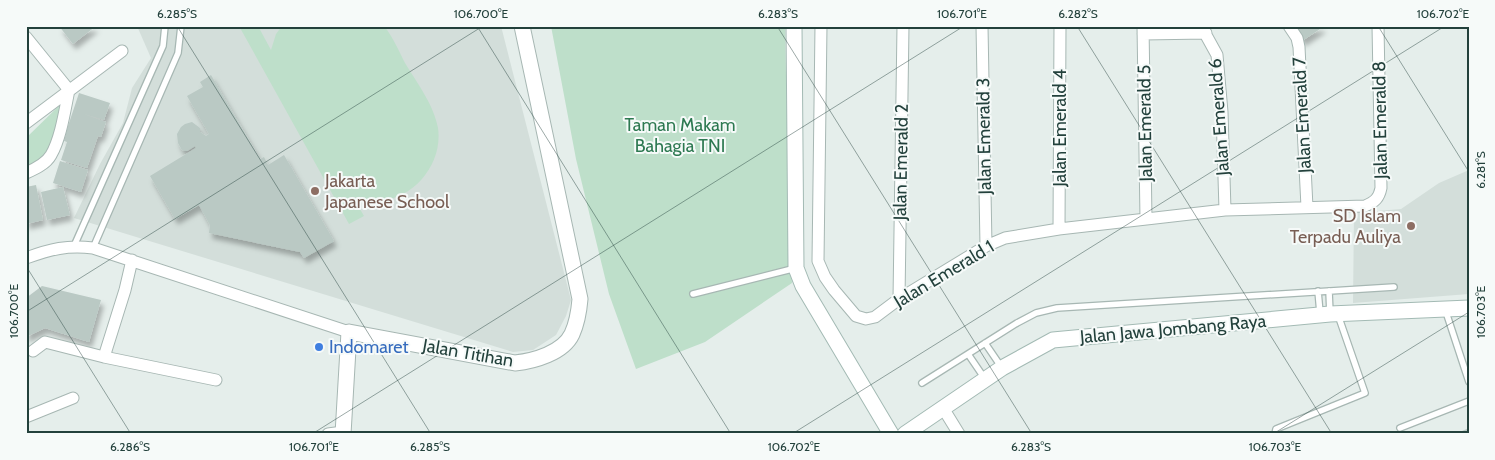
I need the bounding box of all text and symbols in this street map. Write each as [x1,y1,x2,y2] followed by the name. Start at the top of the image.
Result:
[157,6,197,21] text: 6.285°S
[454,6,509,21] text: 106.700°E
[758,6,798,21] text: 6.283°S
[937,6,987,21] text: 106.701°E
[1058,6,1098,21] text: 6.282°S
[1417,6,1470,21] text: 106.702°E
[1288,56,1316,175] street label: Jalan Emerald 7
[1204,58,1234,177] street label: Jalan Emerald 6
[1368,61,1392,180] street label: Jalan Emerald 8
[1133,64,1157,183] street label: Jalan Emerald 5
[1049,69,1071,188] street label: Jalan Emerald 4
[972,77,996,196] street label: Jalan Emerald 3
[889,103,913,222] street label: Jalan Emerald 2
[624,114,736,157] park label: Taman Makam Bahagia TNI
[1473,151,1488,189] text: 6.281°S
[324,170,450,213] place label: Jakarta Japanese School
[309,185,321,197] marker: Jakarta Japanese School
[1290,205,1401,248] place label: SD Islam Terpadu Auliya
[1405,220,1417,232] marker: SD Islam Terpadu Auliya
[889,235,998,313] street label: Jalan Emerald 1
[6,283,21,338] text: 106.700°E
[1473,285,1488,338] text: 106.703°E
[1078,310,1267,348] street label: Jalan Jawa Jombang Raya
[420,334,515,372] street label: Jalan Titihan
[329,336,409,358] place label: Indomaret
[313,341,325,353] marker: Indomaret
[110,439,150,454] text: 6.286°S
[289,439,339,454] text: 106.701°E
[410,439,450,454] text: 6.285°S
[768,439,821,454] text: 106.702°E
[1011,439,1051,454] text: 6.283°S
[1249,439,1302,454] text: 106.703°E

